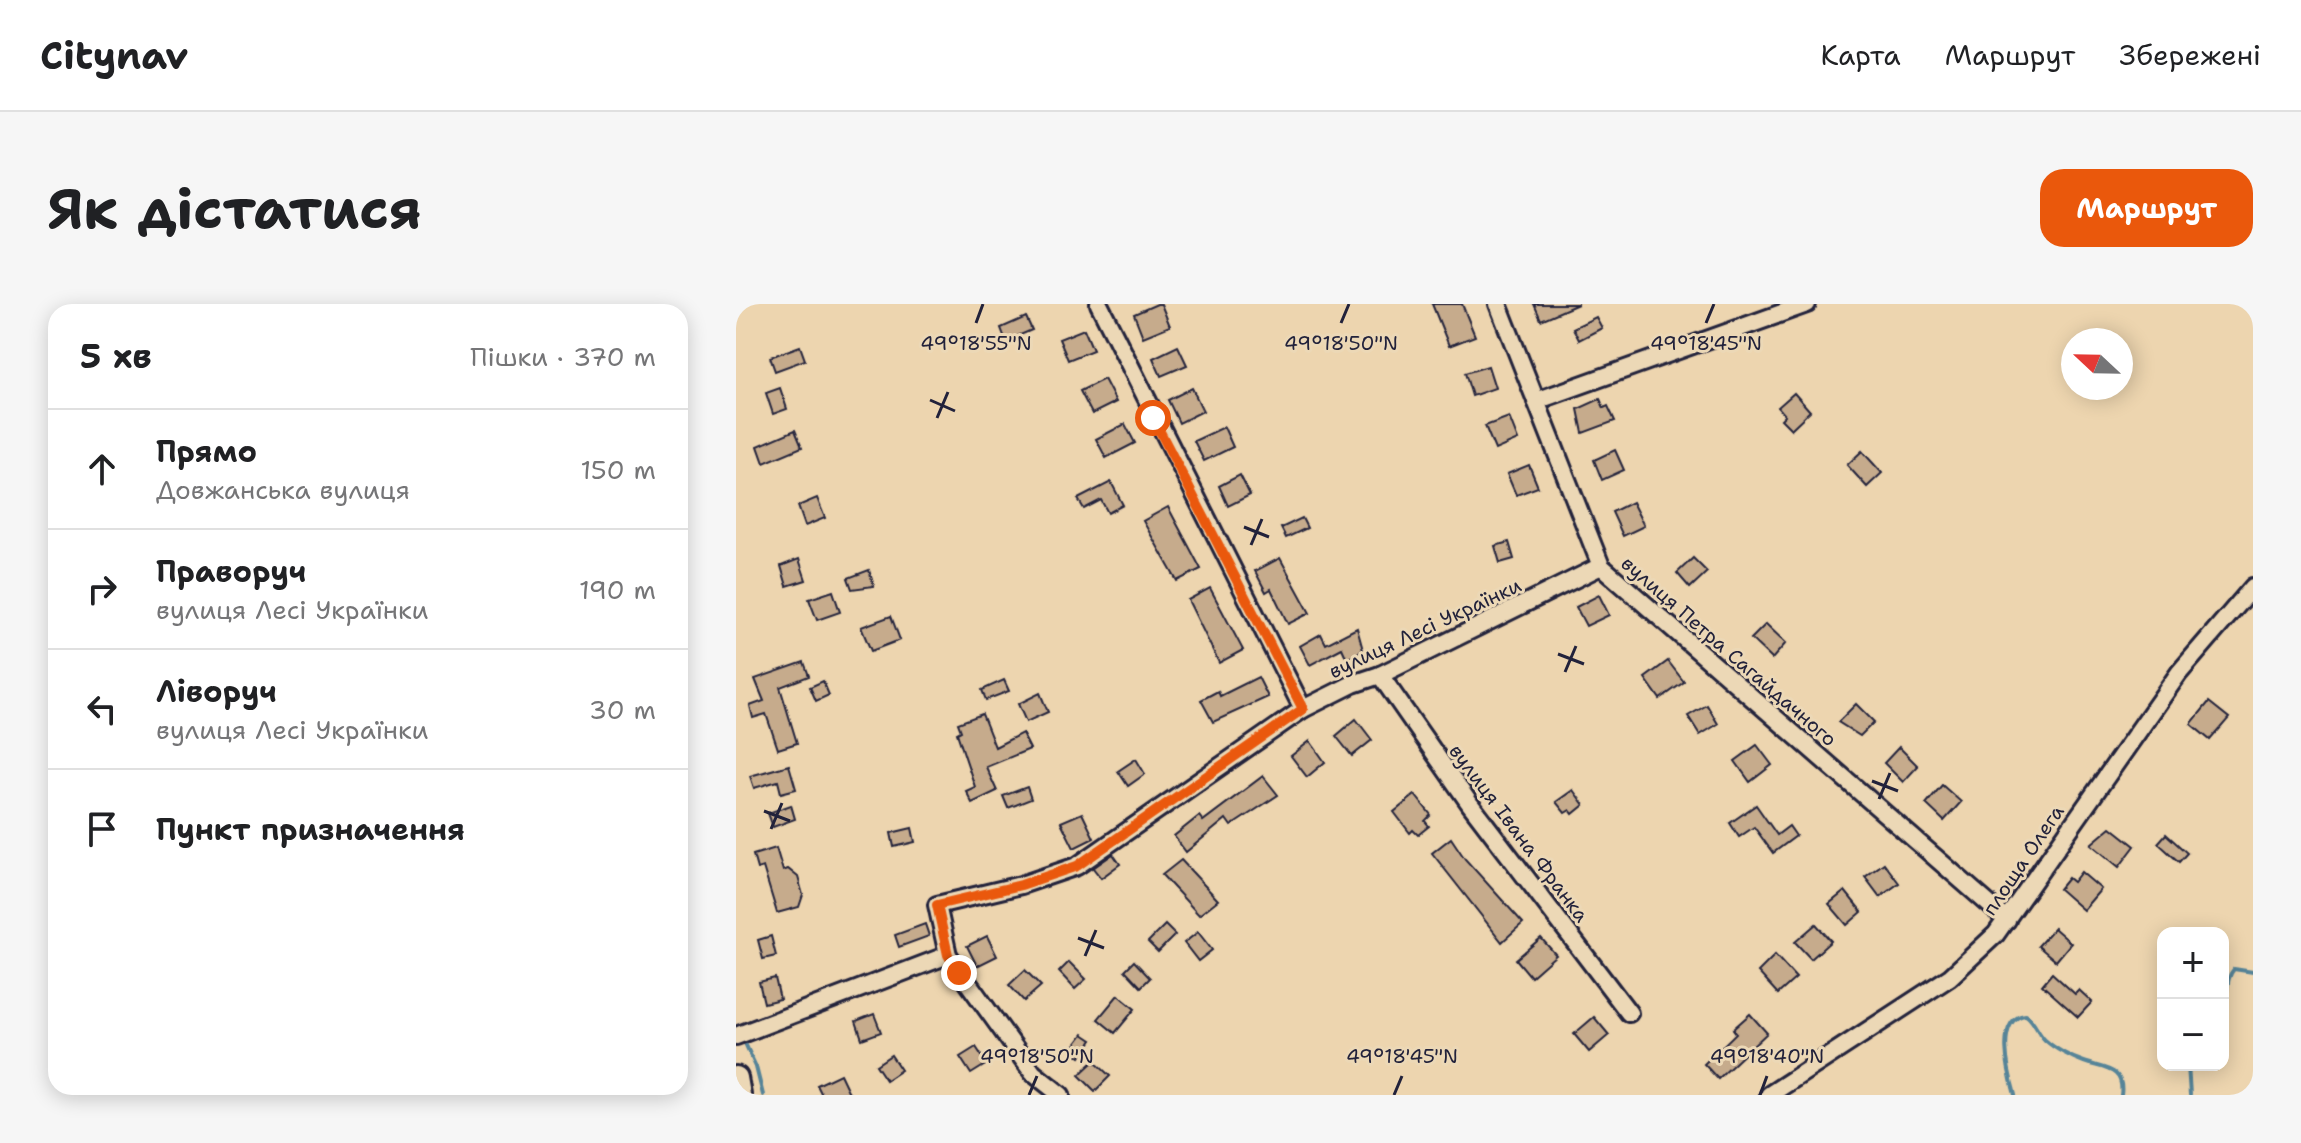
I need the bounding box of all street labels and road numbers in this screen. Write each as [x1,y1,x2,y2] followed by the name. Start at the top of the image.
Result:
[1616,550,1842,752] street label: вулиця Петра Сагайдачного
[1324,572,1526,684] street label: вулиця Лесі Українки
[1443,739,1595,928] street label: вулиця Івана Франка
[1976,799,2070,920] street label: площа Олега

